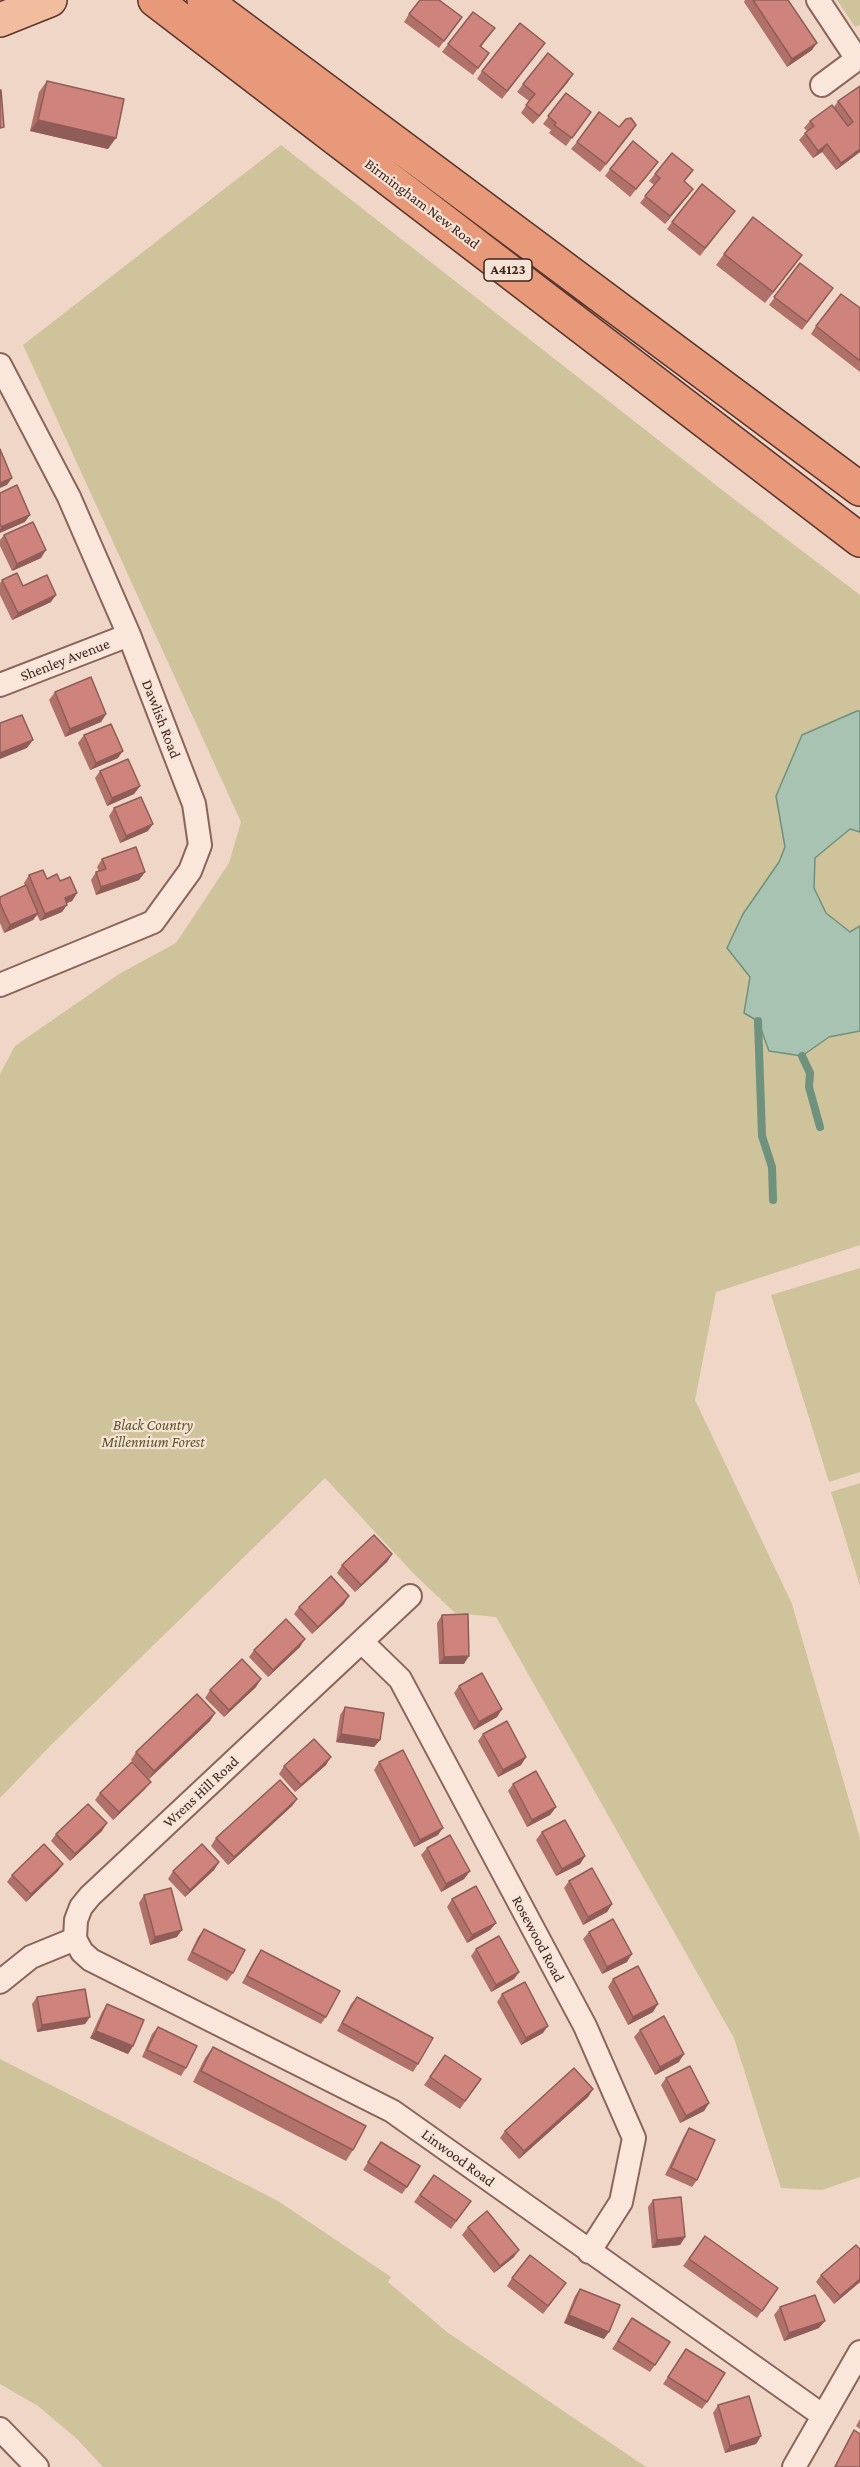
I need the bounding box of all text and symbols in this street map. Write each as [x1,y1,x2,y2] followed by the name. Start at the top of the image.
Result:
[361,155,483,253] street label: Birmingham New Road
[484,259,532,281] road number: A4123
[18,635,112,685] street label: Shenley Avenue
[138,677,184,761] street label: Dawlish Road
[101,1416,205,1451] park label: Black Country Millennium Forest
[159,1752,243,1832] street label: Wrens Hill Road
[508,1893,568,1985] street label: Rosewood Road
[418,2125,498,2191] street label: Linwood Road

